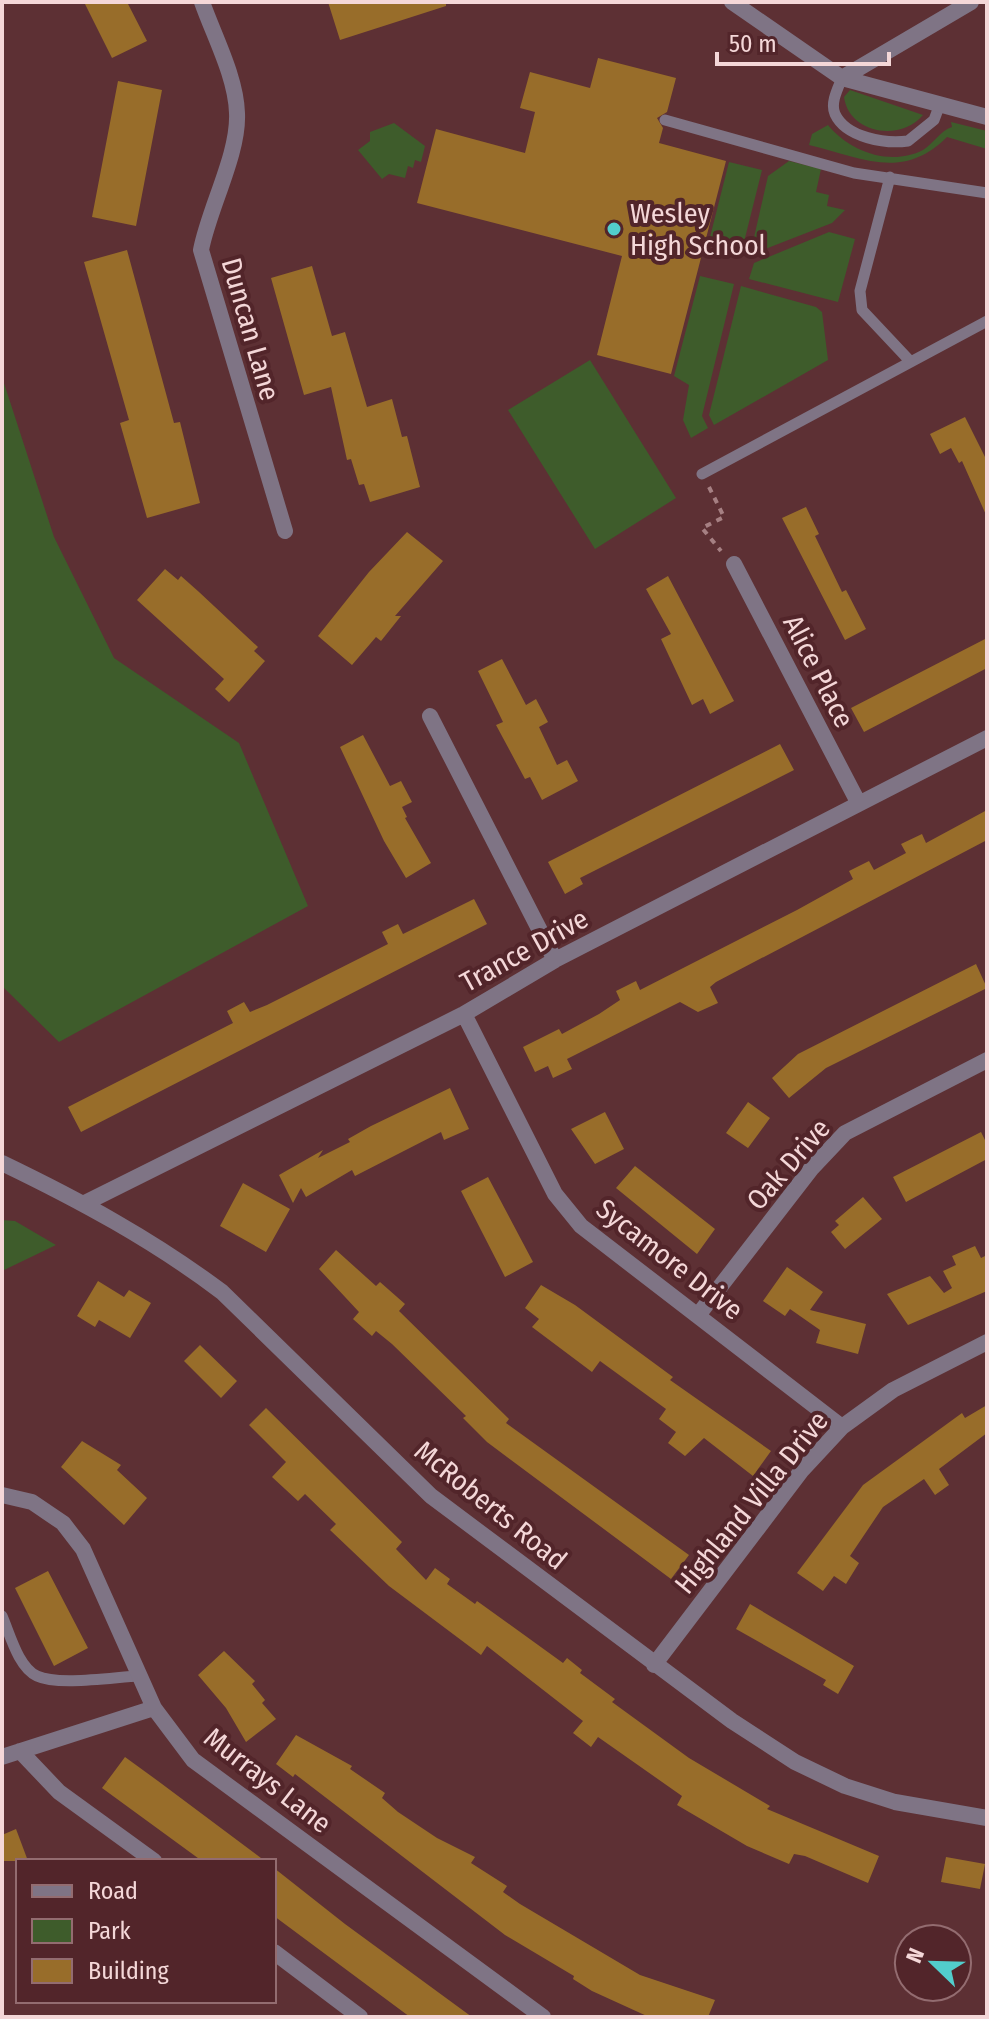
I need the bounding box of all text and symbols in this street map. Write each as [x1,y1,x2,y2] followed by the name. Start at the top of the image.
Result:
[717,16,889,66] scale bar
[729,30,777,58] text: 50 m
[630,197,766,262] place label: Wesley High School
[605,220,623,238] marker: Wesley High School
[214,254,287,404] street label: Duncan Lane
[776,610,861,733] street label: Alice Place
[455,902,594,999] street label: Trance Drive
[740,1112,837,1217] street label: Oak Drive
[590,1192,749,1327] street label: Sycamore Drive
[668,1405,835,1600] street label: Highland Villa Drive
[408,1434,573,1577] street label: McRoberts Road
[198,1721,338,1840] street label: Murrays Lane
[16,1859,276,2003] legend
[88,1877,138,1905] text: Road
[88,1917,131,1945] text: Park
[893,1923,973,2003] north arrow
[900,1944,930,1967] text: N
[88,1957,170,1985] text: Building

